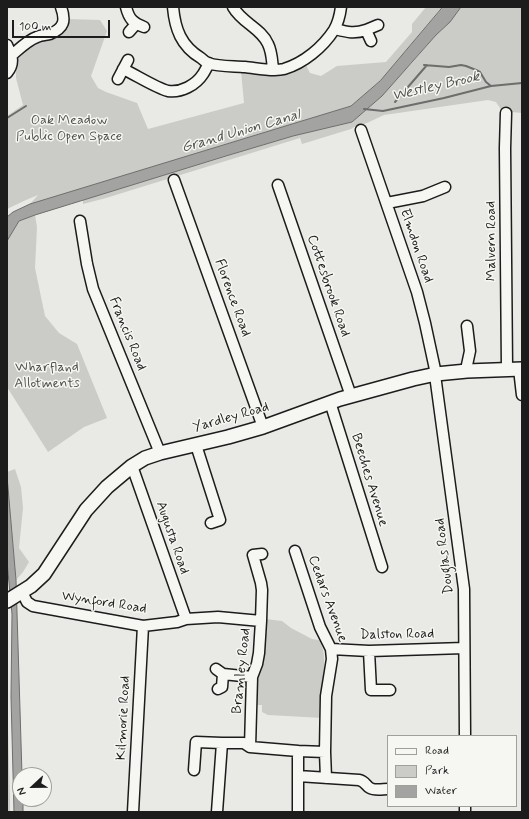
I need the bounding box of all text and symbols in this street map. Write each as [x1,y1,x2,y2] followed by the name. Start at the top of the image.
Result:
[14,12,112,38] scale bar
[19,19,51,35] text: 100 m
[391,68,481,106] water label: Westley Brook
[180,106,302,158] water label: Grand Union Canal
[16,113,122,146] park label: Oak Meadow Public Open Space
[484,201,500,281] street label: Malvern Road
[396,207,436,285] street label: Elmdon Road
[303,233,353,339] street label: Cottesbrook Road
[210,257,254,339] street label: Florence Road
[105,295,149,373] street label: Francis Road
[14,360,80,392] park label: Wharfland Allotments
[191,399,271,437] street label: Yardley Road
[347,431,391,529] street label: Beeches Avenue
[152,499,192,577] street label: Augusta Road
[432,517,458,595] street label: Douglas Road
[304,553,350,645] street label: Cedars Avenue
[60,588,148,618] street label: Wynford Road
[360,626,434,644] street label: Dalston Road
[229,627,255,715] street label: Bramley Road
[113,675,135,761] street label: Kilmorie Road
[387,735,517,807] legend
[425,743,449,759] text: Road
[425,763,449,779] text: Park
[12,767,52,807] north arrow
[425,783,457,799] text: Water
[14,785,30,797] text: N

